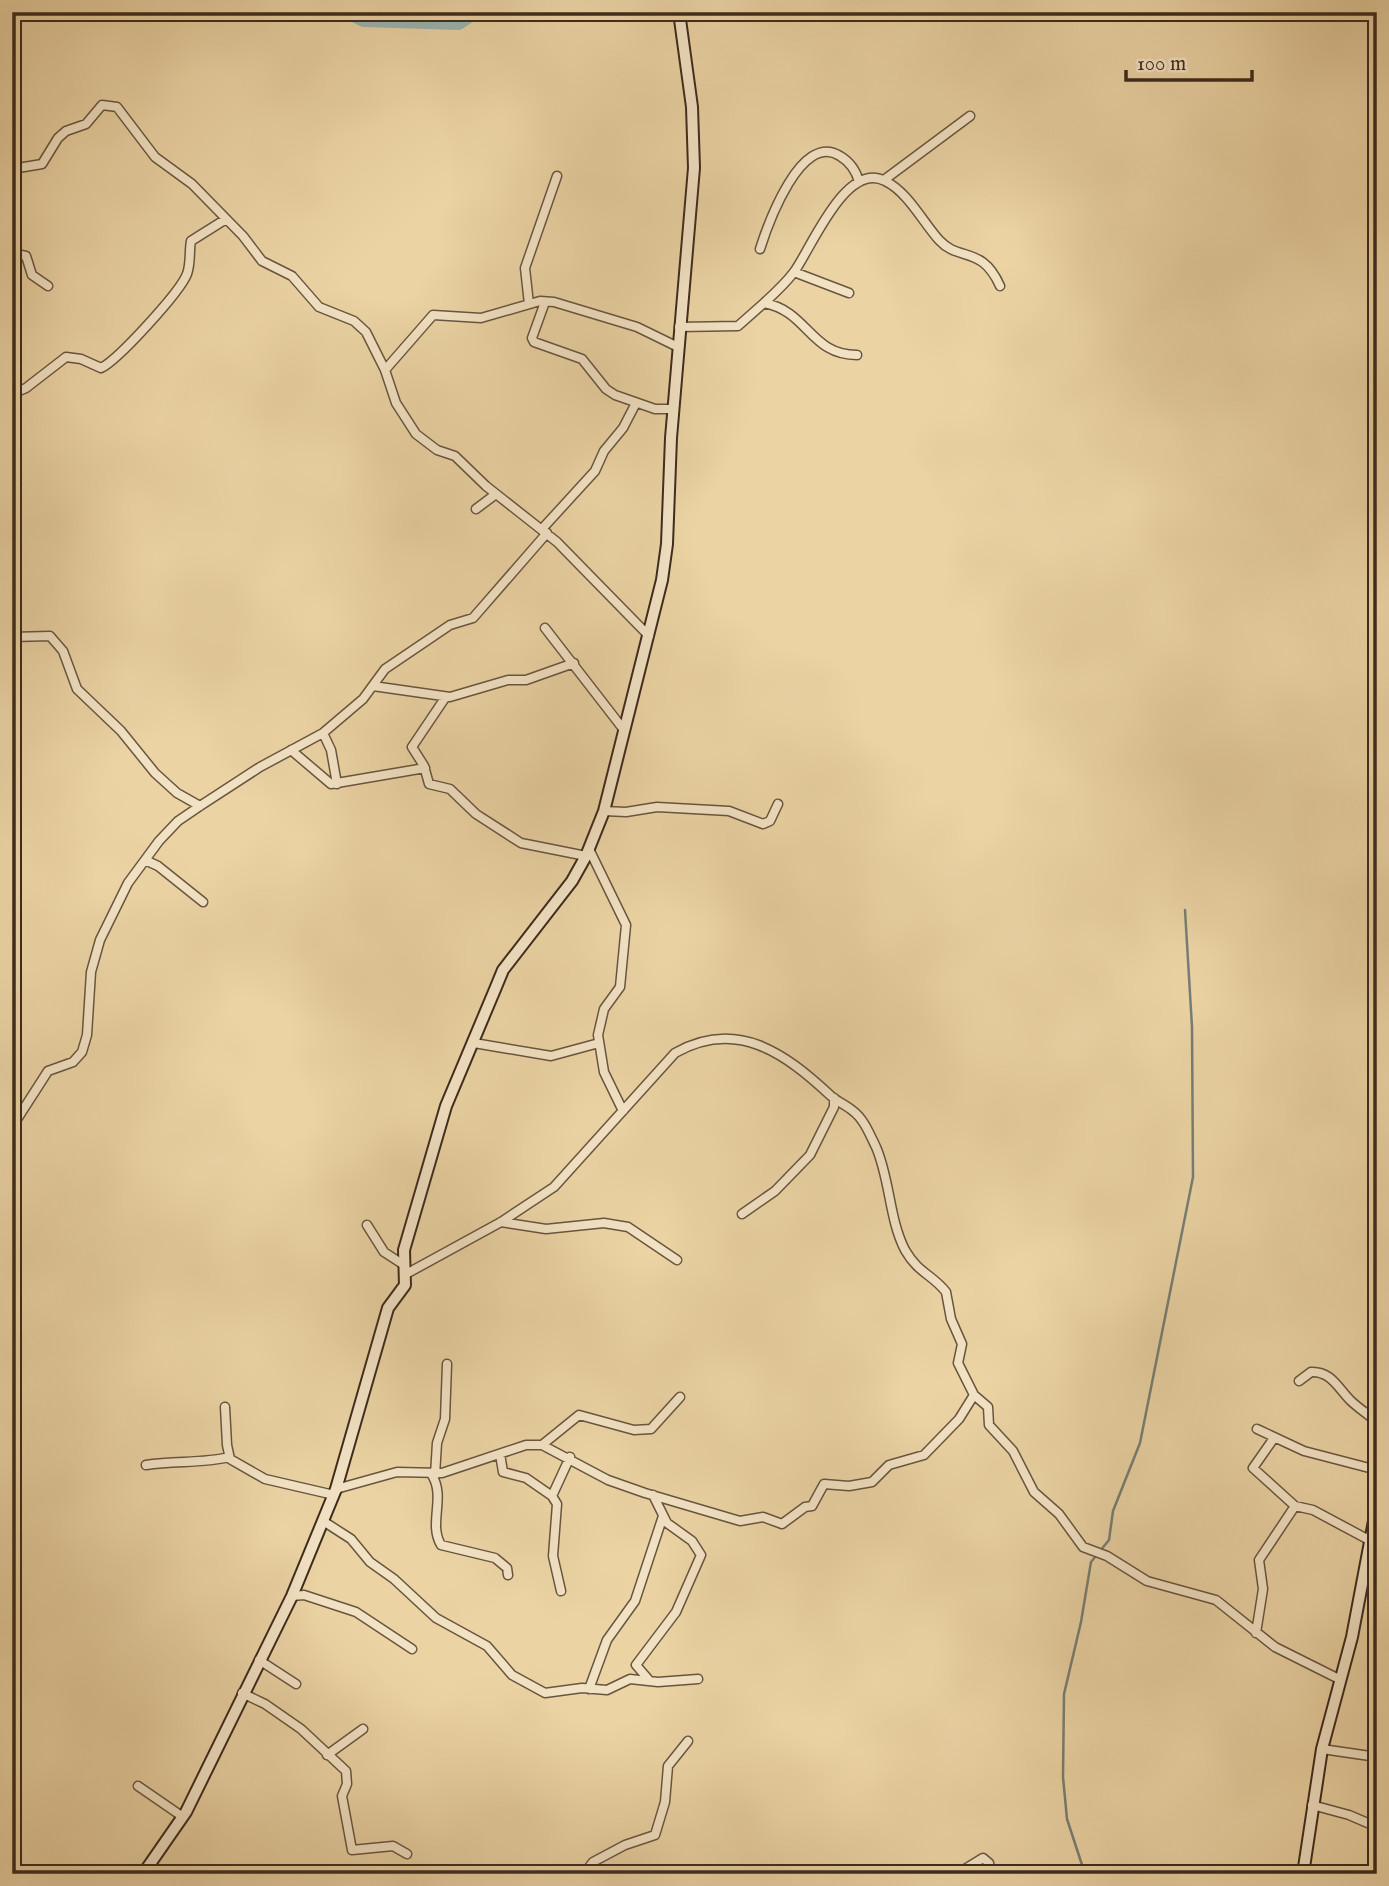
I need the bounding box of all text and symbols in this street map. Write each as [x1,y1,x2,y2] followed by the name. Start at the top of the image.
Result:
[1126,38,1252,82] scale bar
[1137,51,1186,78] text: 100 m

